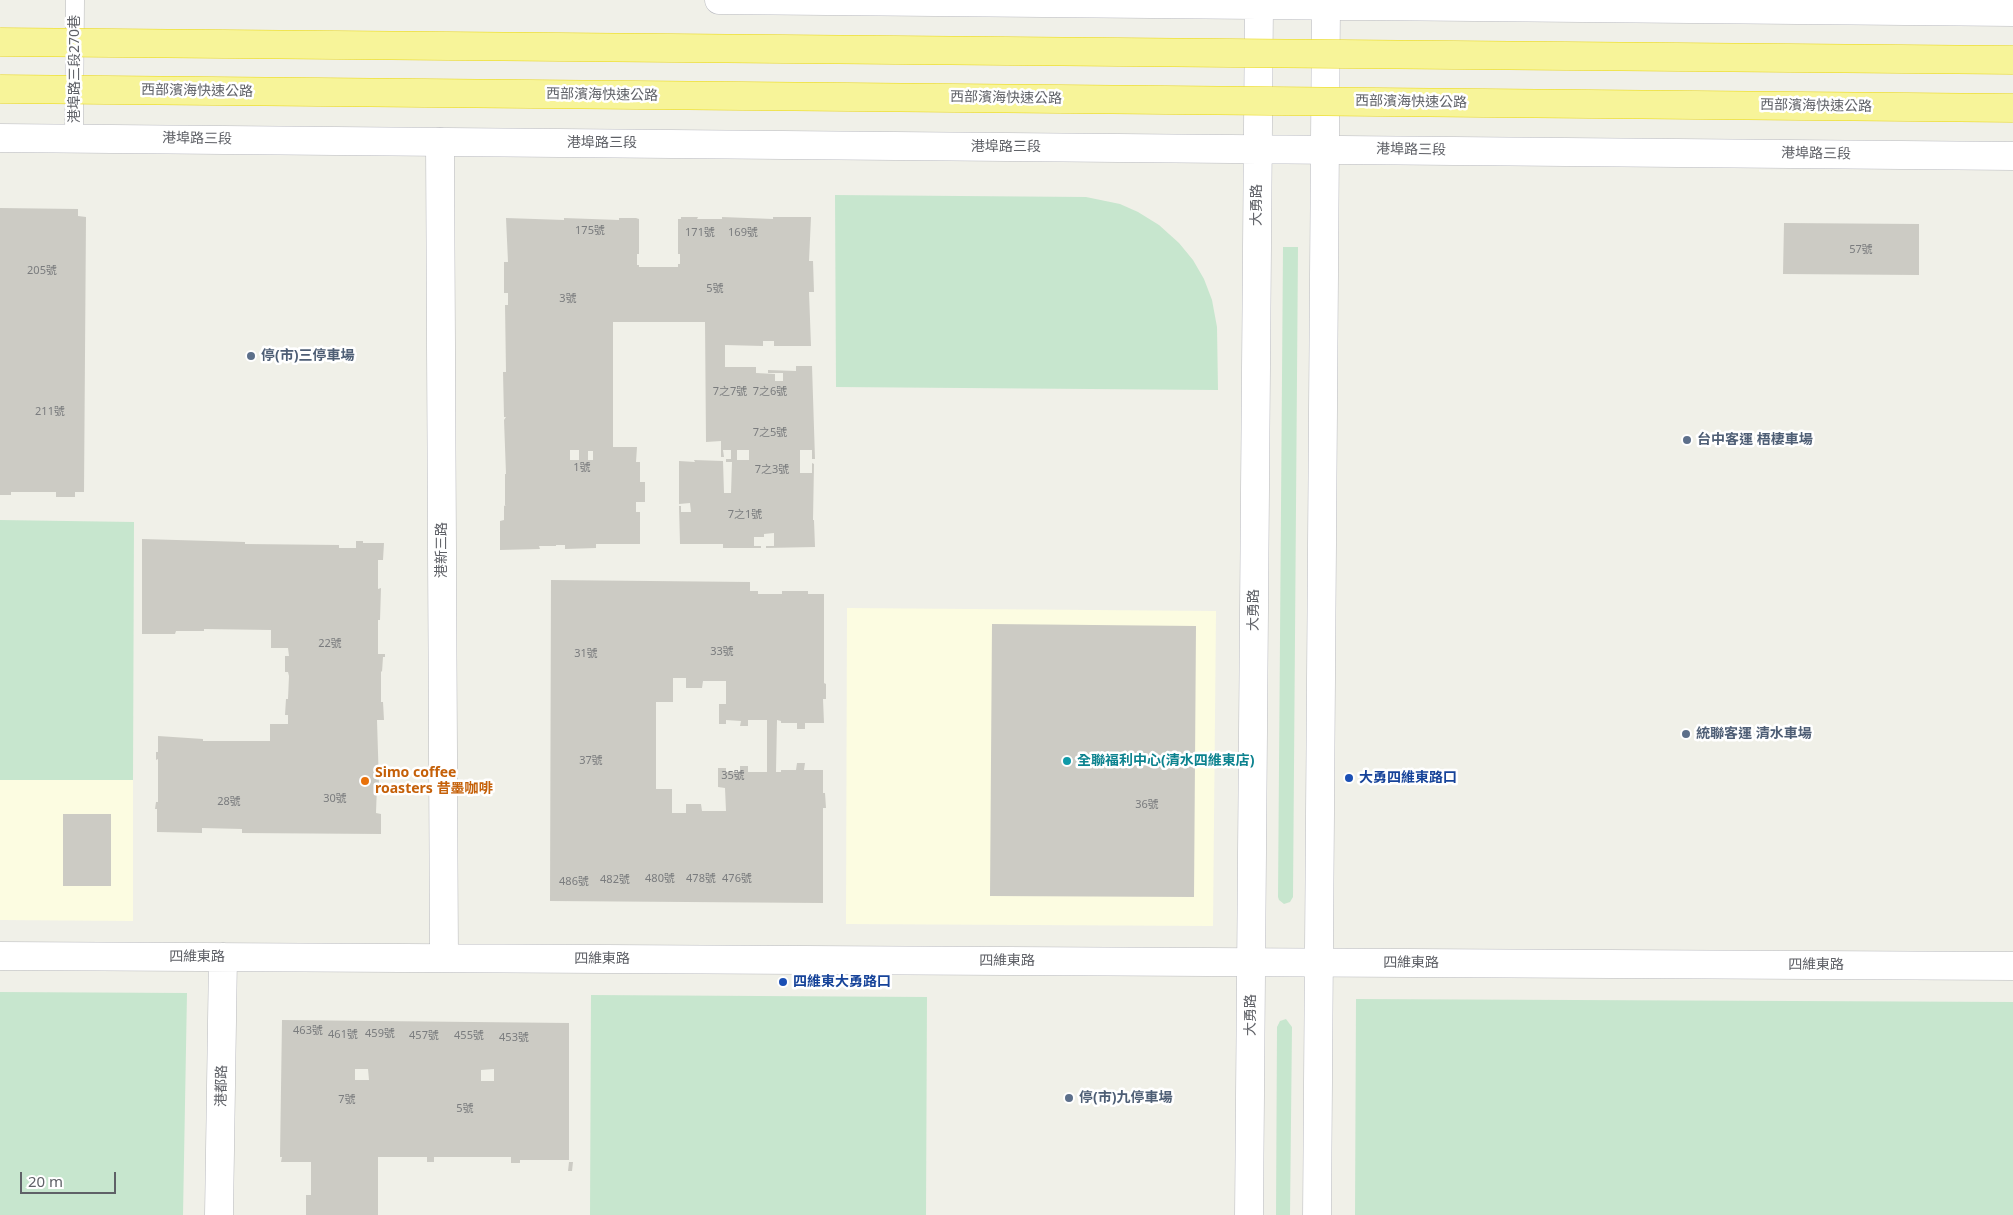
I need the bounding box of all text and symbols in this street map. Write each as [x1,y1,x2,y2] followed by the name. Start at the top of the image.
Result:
[67,15,83,123] street label: 港埠路三段270巷
[141,82,253,100] street label: 西部濱海快速公路
[546,86,658,104] street label: 西部濱海快速公路
[950,89,1062,107] street label: 西部濱海快速公路
[1355,93,1467,111] street label: 西部濱海快速公路
[1760,97,1872,115] street label: 西部濱海快速公路
[162,130,232,148] street label: 港埠路三段
[567,135,637,151] street label: 港埠路三段
[971,139,1041,155] street label: 港埠路三段
[1376,141,1446,159] street label: 港埠路三段
[1781,145,1851,163] street label: 港埠路三段
[1249,184,1265,226] street label: 大勇路
[575,224,605,238] house number: 175號
[685,226,715,240] house number: 171號
[728,226,758,240] house number: 169號
[1849,243,1873,257] house number: 57號
[27,264,57,278] house number: 205號
[706,282,724,296] house number: 5號
[559,292,577,306] house number: 3號
[261,348,354,364] place label: 停(市)三停車場
[245,350,257,362] marker: 停(市)三停車場
[713,385,747,399] house number: 7之7號
[753,385,787,399] house number: 7之6號
[35,405,65,419] house number: 211號
[753,426,787,440] house number: 7之5號
[1697,432,1813,448] place label: 台中客運 梧棲車場
[1681,434,1693,446] marker: 台中客運 梧棲車場
[573,461,591,475] house number: 1號
[755,463,789,477] house number: 7之3號
[728,508,762,522] house number: 7之1號
[434,522,450,578] street label: 港新三路
[1246,589,1262,631] street label: 大勇路
[318,637,342,651] house number: 22號
[710,645,734,659] house number: 33號
[574,647,598,661] house number: 31號
[1696,726,1812,742] place label: 統聯客運 清水車場
[1680,728,1692,740] marker: 統聯客運 清水車場
[1077,753,1254,769] place label: 全聯福利中心(清水四維東店)
[579,754,603,768] house number: 37號
[1061,755,1073,767] marker: 全聯福利中心(清水四維東店)
[375,765,493,798] place label: Simo coffee roasters 昔墨咖啡
[721,769,745,783] house number: 35號
[1359,770,1457,786] place label: 大勇四維東路口
[1343,772,1355,784] marker: 大勇四維東路口
[359,775,371,787] marker: Simo coffee roasters 昔墨咖啡
[323,792,347,806] house number: 30號
[217,795,241,809] house number: 28號
[1135,798,1159,812] house number: 36號
[645,872,675,886] house number: 480號
[686,872,716,886] house number: 478號
[722,872,752,886] house number: 476號
[600,873,630,887] house number: 482號
[559,875,589,889] house number: 486號
[169,949,225,965] street label: 四維東路
[574,951,630,967] street label: 四維東路
[979,953,1035,969] street label: 四維東路
[1383,955,1439,971] street label: 四維東路
[1788,957,1844,973] street label: 四維東路
[793,974,891,990] place label: 四維東大勇路口
[777,976,789,988] marker: 四維東大勇路口
[1243,994,1259,1036] street label: 大勇路
[293,1024,323,1038] house number: 463號
[365,1027,395,1041] house number: 459號
[328,1028,358,1042] house number: 461號
[409,1029,439,1043] house number: 457號
[454,1029,484,1043] house number: 455號
[499,1031,529,1045] house number: 453號
[213,1065,231,1107] street label: 港都路
[1079,1090,1172,1106] place label: 停(市)九停車場
[1063,1092,1075,1104] marker: 停(市)九停車場
[338,1093,356,1107] house number: 7號
[456,1102,474,1116] house number: 5號
[22,1162,119,1194] scale bar
[28,1171,63,1191] text: 20 m

